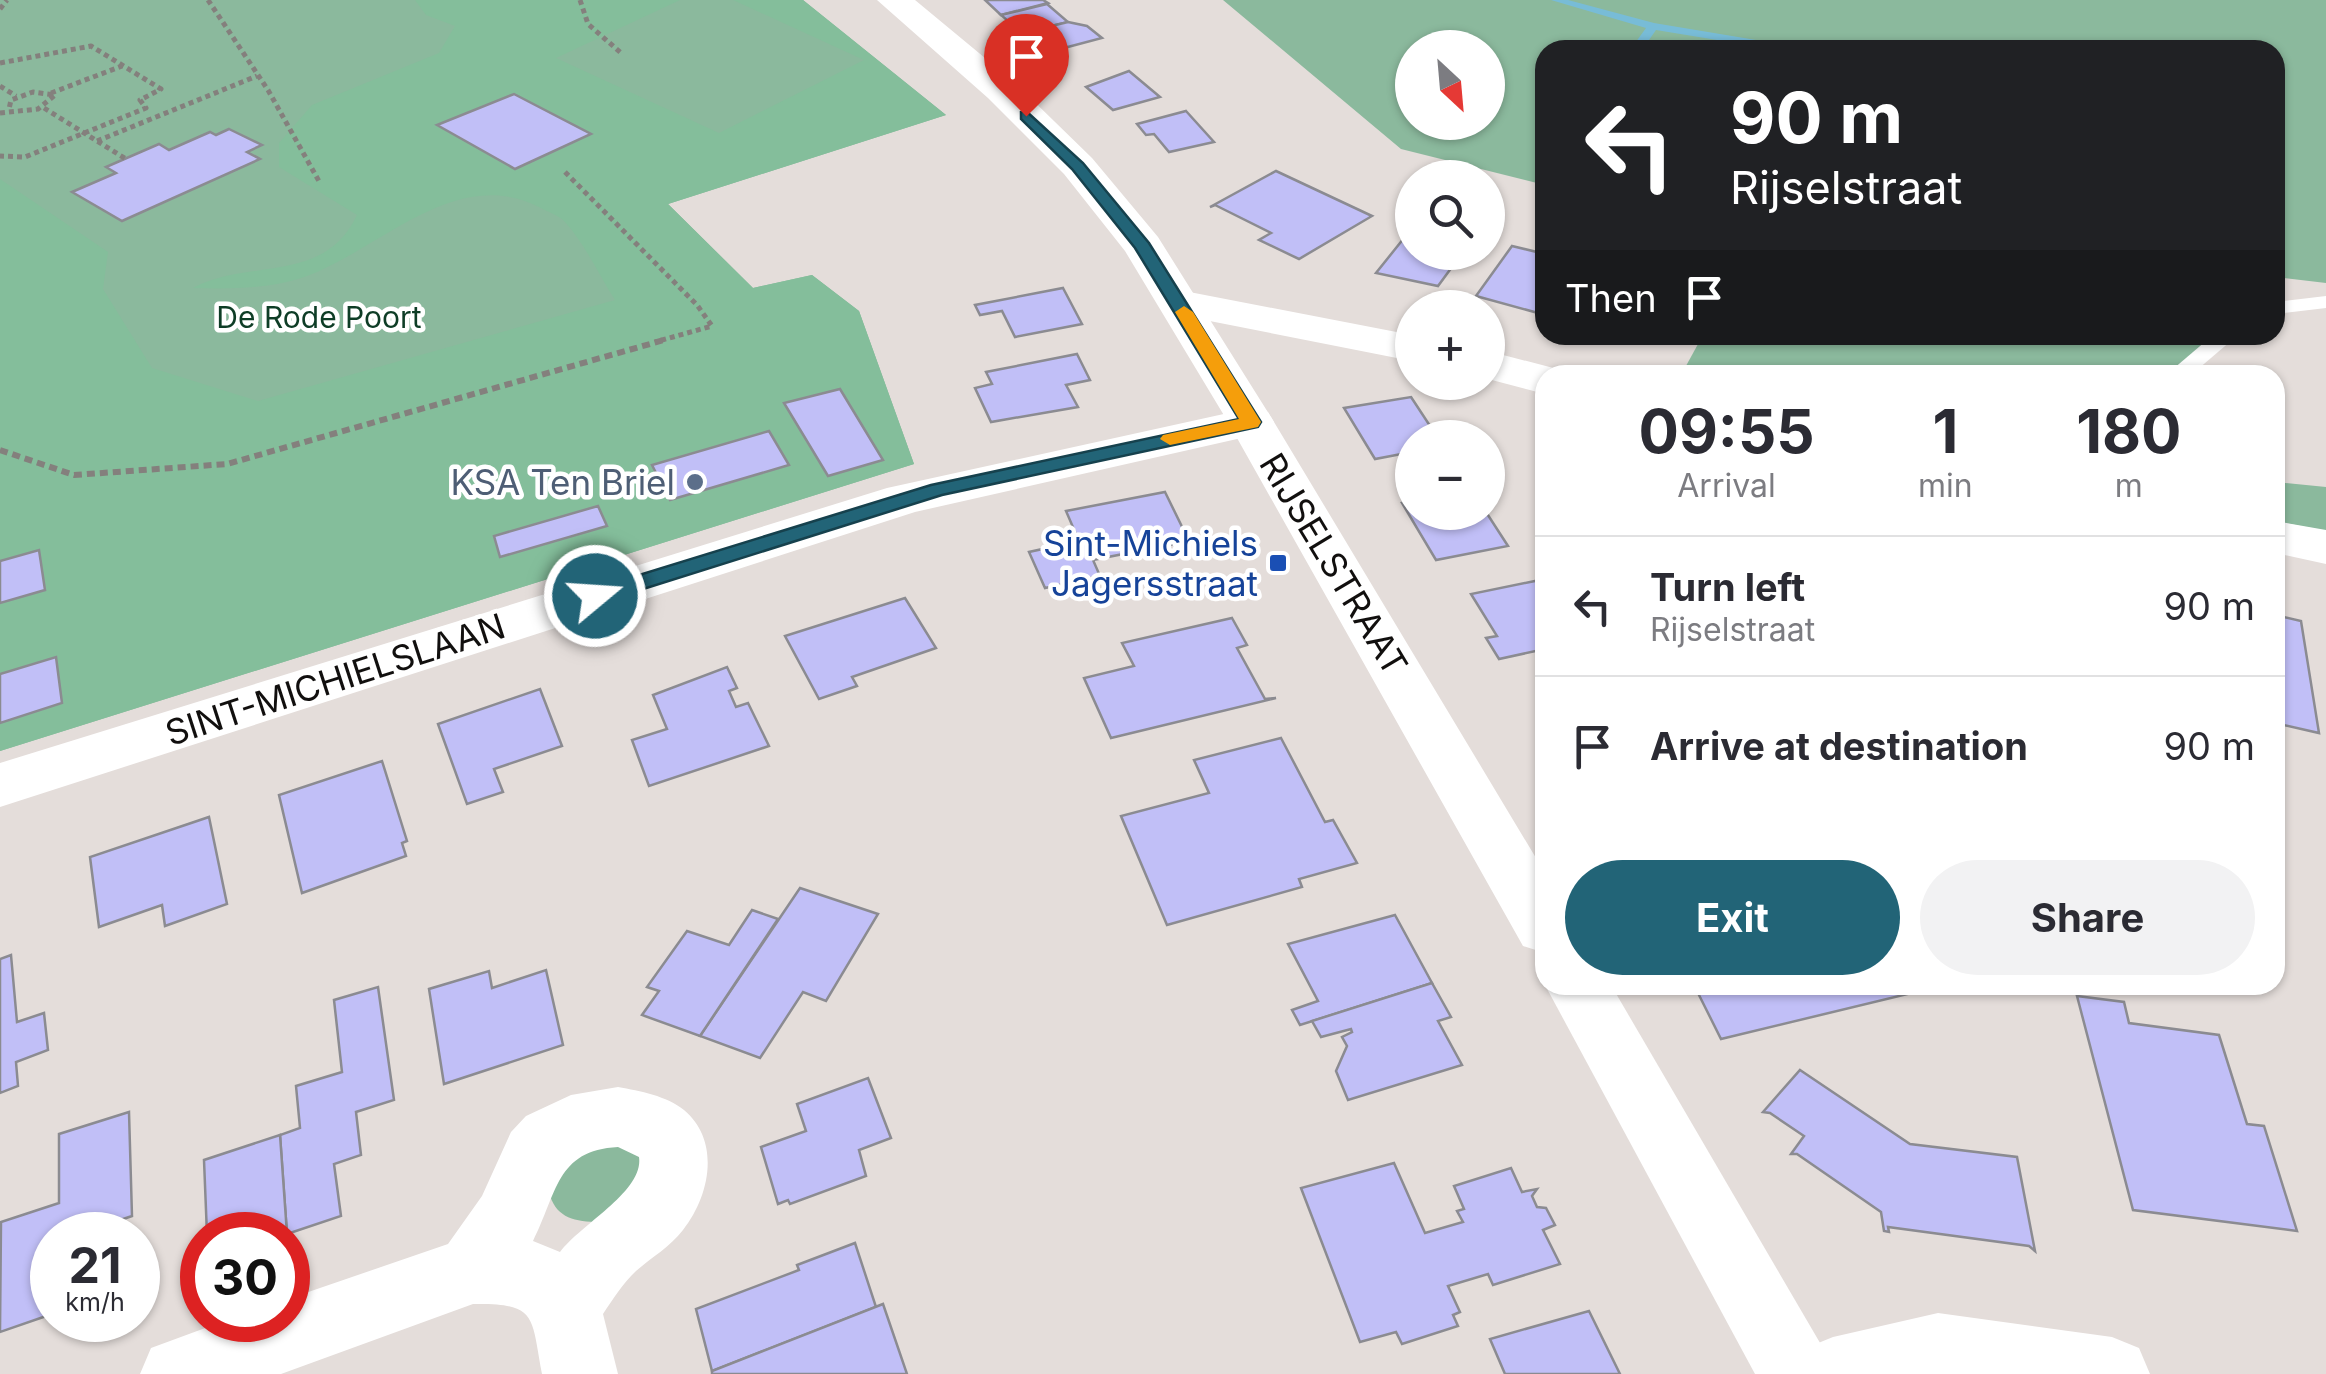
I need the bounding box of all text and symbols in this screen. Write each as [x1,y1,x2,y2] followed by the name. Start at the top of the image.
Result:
[984,14,1069,117] pin
[999,29,1054,84] icon: arrive
[1395,30,1505,140] north arrow
[1395,30,1505,530] map controls
[1730,75,1903,160] text: 90 m
[1565,80,1695,210] icon: left
[1395,160,1505,270] button: search
[1730,160,1962,215] text: Rijselstraat
[1677,270,1732,325] icon: arrive
[1565,275,1657,321] text: Then
[1395,290,1505,400] button: +
[216,299,422,335] park label: De Rode Poort
[1638,395,1815,467] text: 09:55
[1932,395,1958,467] text: 1
[2076,395,2182,467] text: 180
[1395,420,1505,530] button: −
[1251,446,1417,682] street label: RIJSELSTRAAT
[451,461,675,503] place label: KSA Ten Briel
[1677,466,1776,505] text: Arrival
[1918,466,1973,505] text: min
[2115,466,2143,505] text: m
[684,471,706,493] marker: KSA Ten Briel
[1043,522,1258,604] place label: Sint-Michiels Jagersstraat
[543,544,647,648] position arrow
[1267,552,1289,574] marker: Sint-Michiels Jagersstraat
[1650,564,1805,610] text: Turn left
[1565,579,1620,634] icon: left
[2163,583,2255,629] text: 90 m
[160,604,510,754] street label: SINT-MICHIELSLAAN
[1650,610,1815,649] text: Rijselstraat
[1565,719,1620,774] icon: arrive
[1650,723,2028,769] text: Arrive at destination
[2163,723,2255,769] text: 90 m
[1565,860,1900,975] button: Exit
[1920,860,2255,975] button: Share
[180,1212,310,1342] speed limit sign: 30
[68,1235,122,1295] text: 21
[65,1287,125,1317] text: km/h

